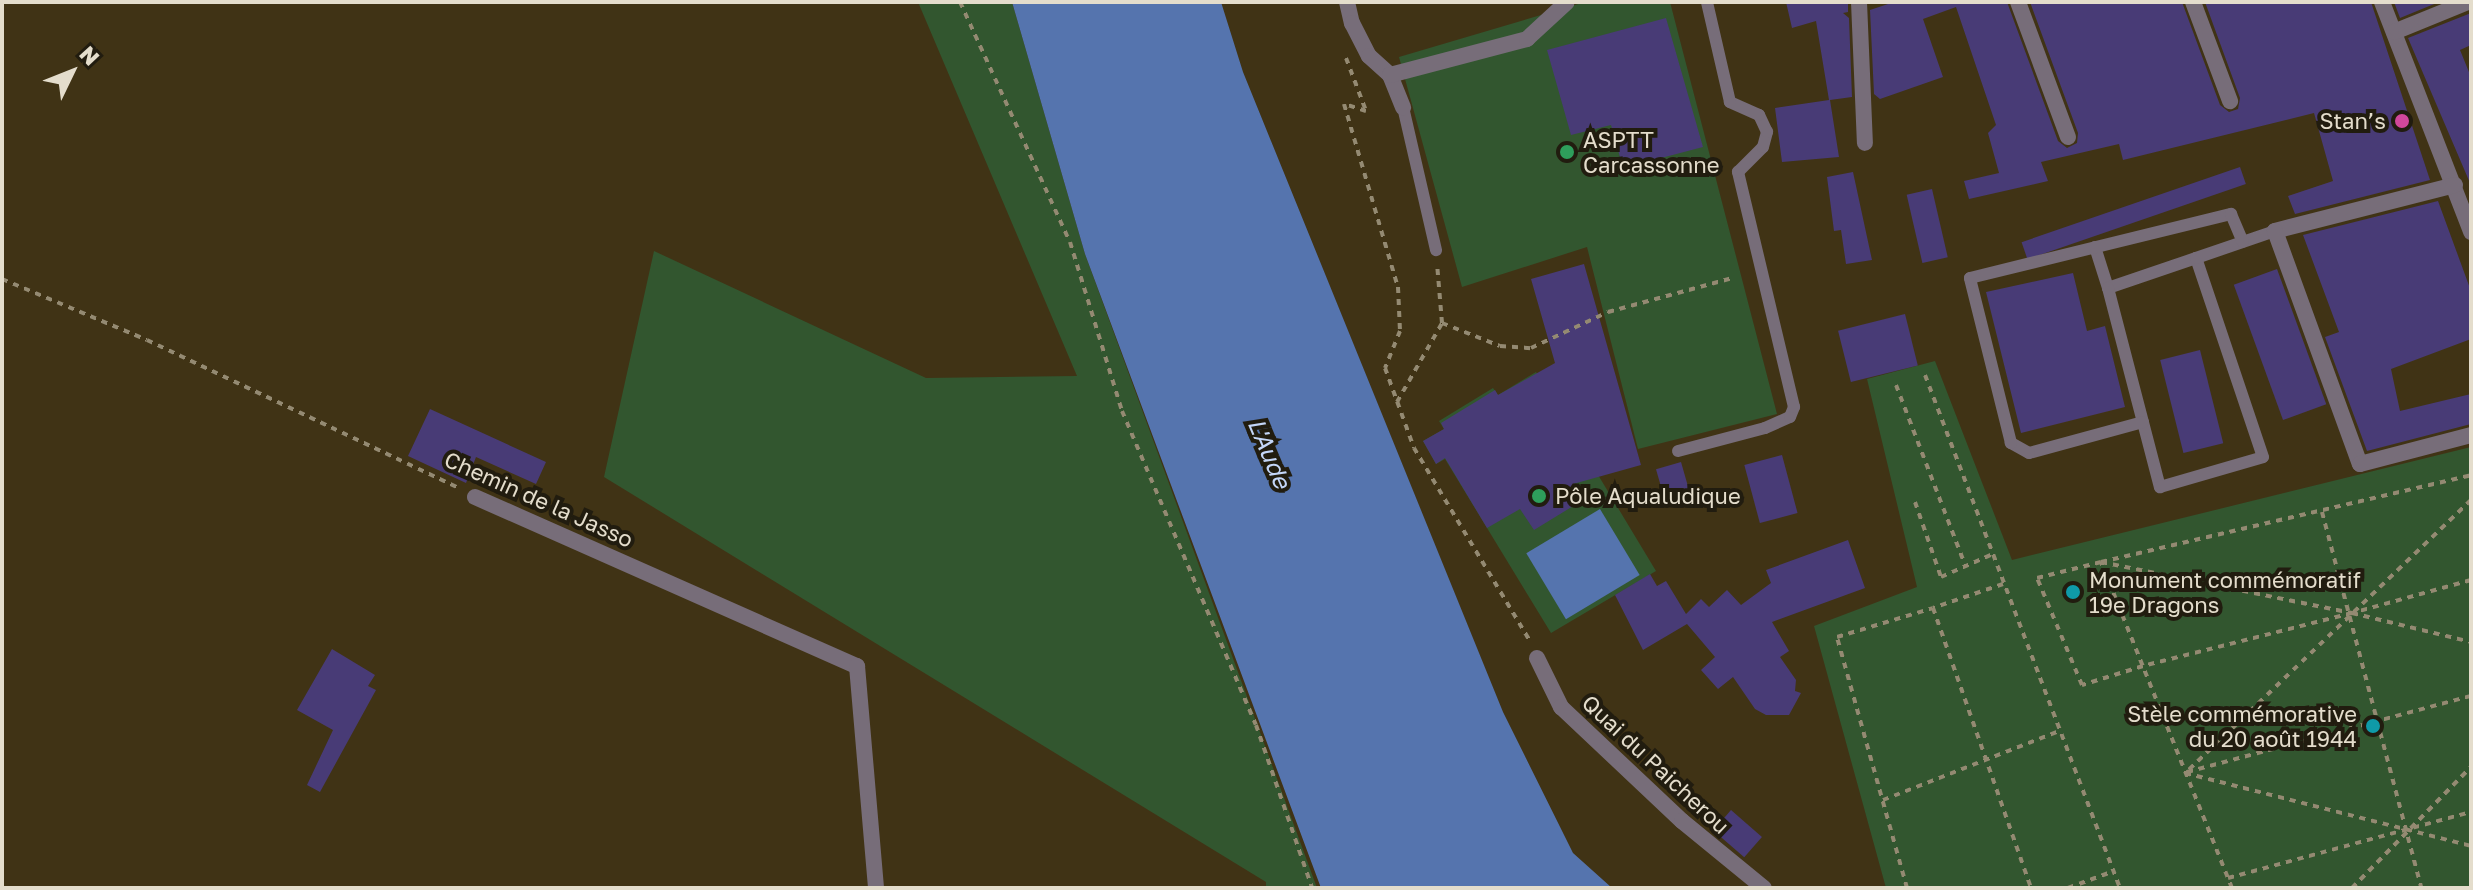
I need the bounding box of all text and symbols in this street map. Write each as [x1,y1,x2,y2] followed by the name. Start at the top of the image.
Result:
[32,32,112,112] north arrow
[74,40,105,71] text: N
[2320,108,2386,134] place label: Stan’s
[2393,112,2411,130] marker: Stan’s
[1583,126,1720,178] place label: ASPTT Carcassonne
[1558,143,1576,161] marker: ASPTT Carcassonne
[1242,414,1298,492] water label: L'Aude
[441,446,637,552] street label: Chemin de la Jasso
[1555,483,1741,509] place label: Pôle Aqualudique
[1530,487,1548,505] marker: Pôle Aqualudique
[2089,566,2361,618] place label: Monument commémoratif 19e Dragons
[2064,583,2082,601] marker: Monument commémoratif 19e Dragons
[1577,689,1735,839] street label: Quai du Paicherou
[2127,700,2357,752] place label: Stèle commémorative du 20 août 1944
[2364,717,2382,735] marker: Stèle commémorative du 20 août 1944

